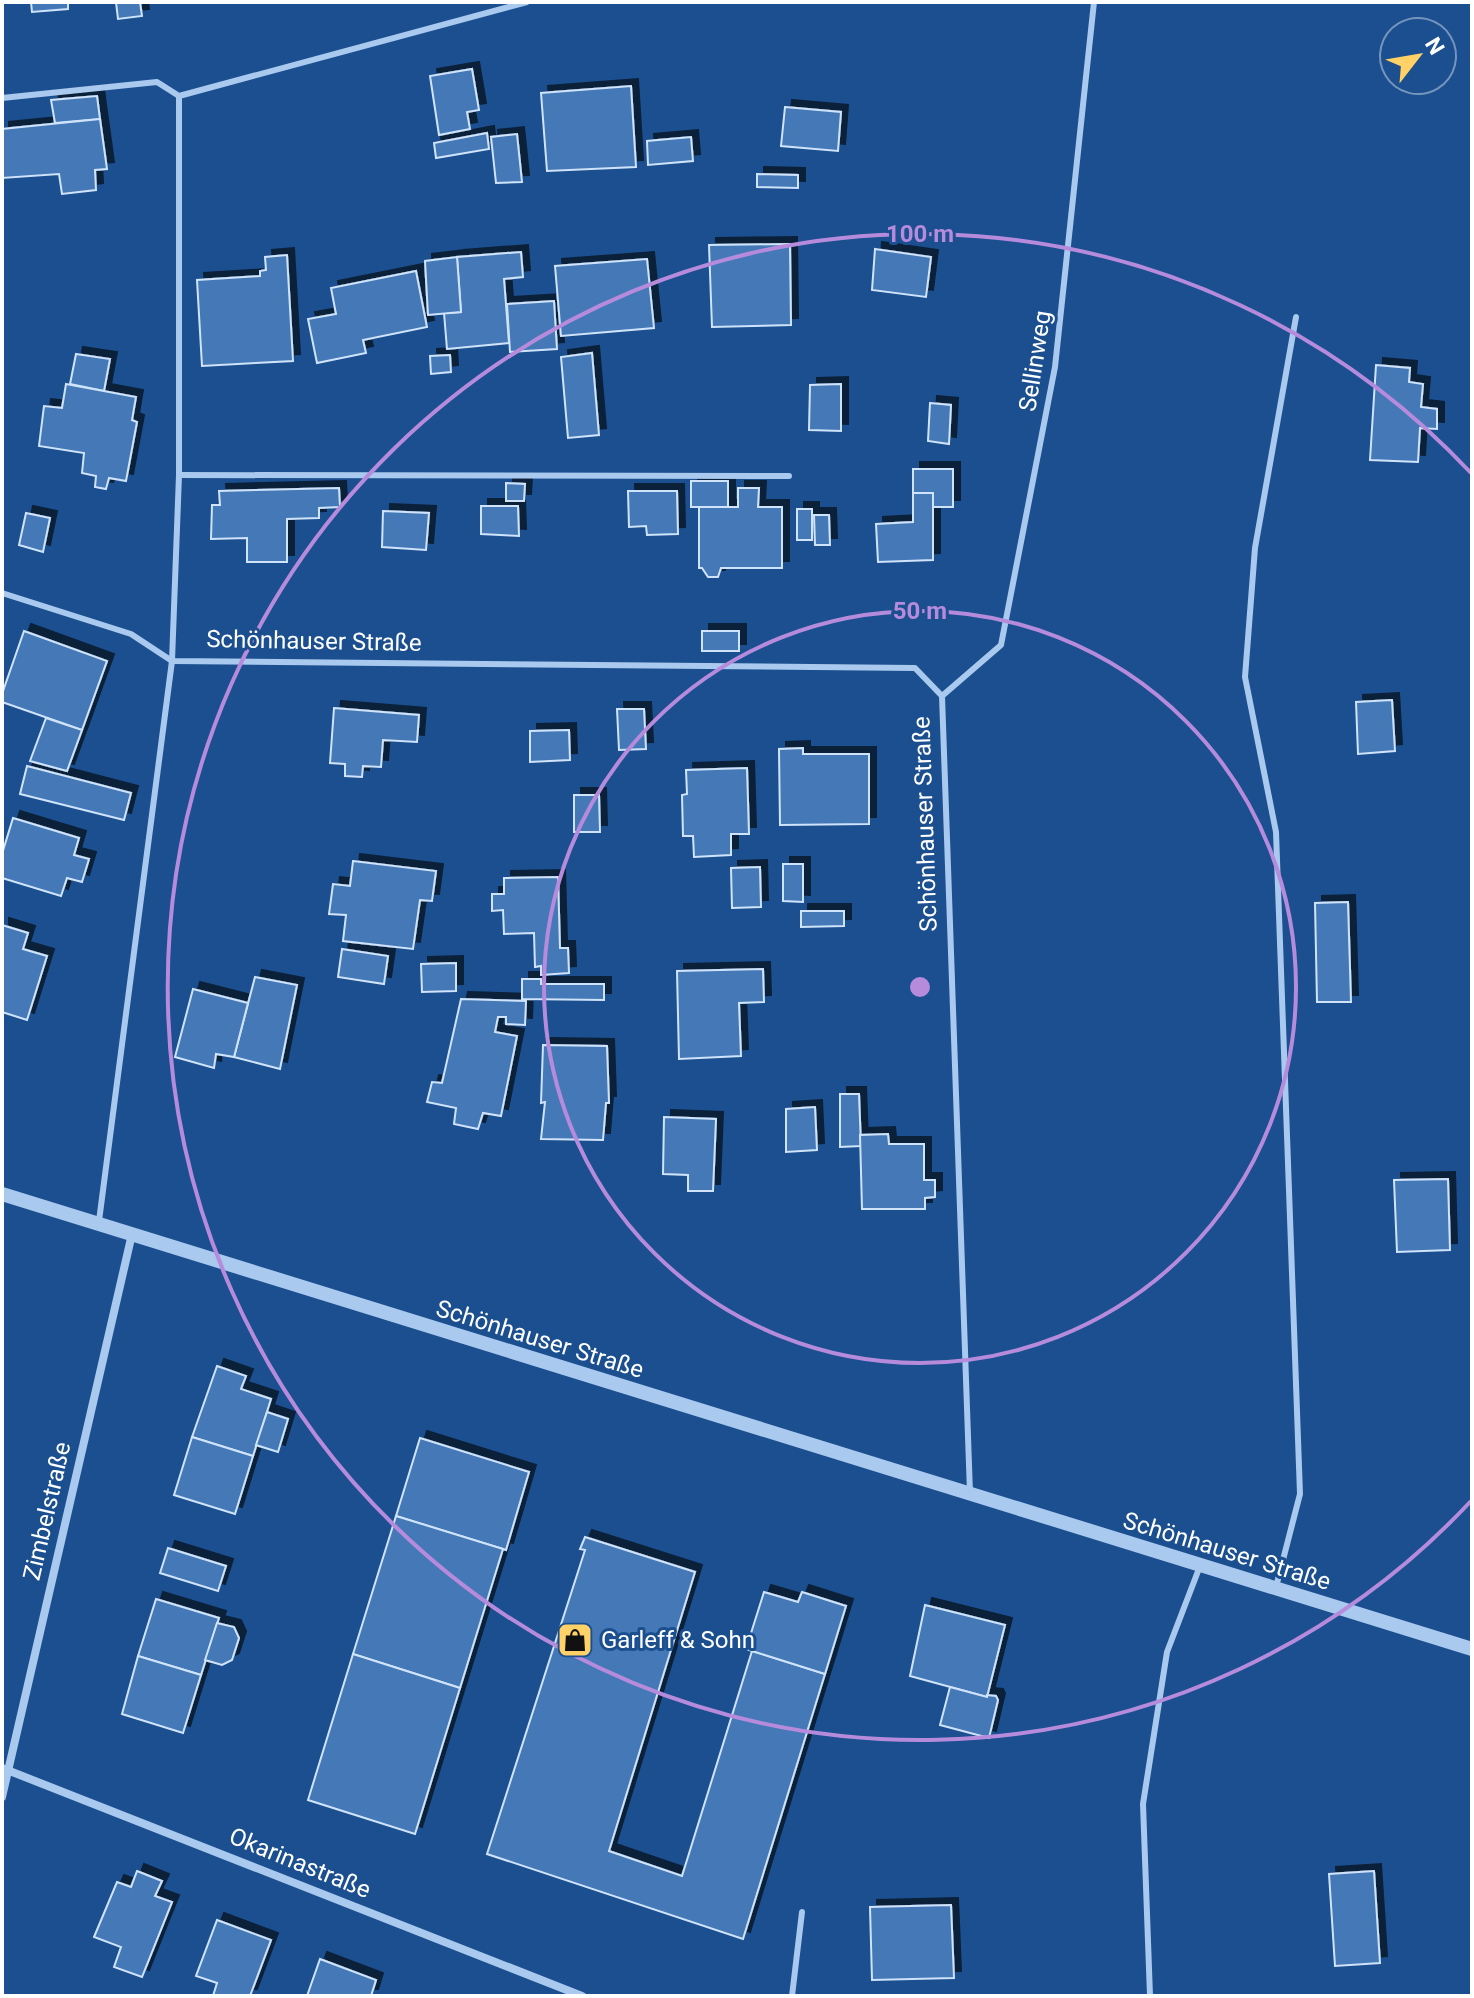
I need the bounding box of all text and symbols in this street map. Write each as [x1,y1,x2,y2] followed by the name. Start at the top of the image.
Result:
[1378,16,1458,96] north arrow
[1420,33,1449,59] text: N
[886,220,954,248] text: 100 m
[1013,308,1057,414] street label: Sellinweg
[893,597,947,625] text: 50 m
[206,625,422,657] street label: Schönhauser Straße
[907,716,943,932] street label: Schönhauser Straße
[906,973,934,1001] centre of rings
[433,1294,647,1384] street label: Schönhauser Straße
[17,1439,77,1583] street label: Zimbelstraße
[1120,1506,1334,1596] street label: Schönhauser Straße
[556,1621,594,1659] shop icon: Garleff & Sohn
[601,1626,755,1654] place label: Garleff & Sohn
[225,1822,375,1904] street label: Okarinastraße

